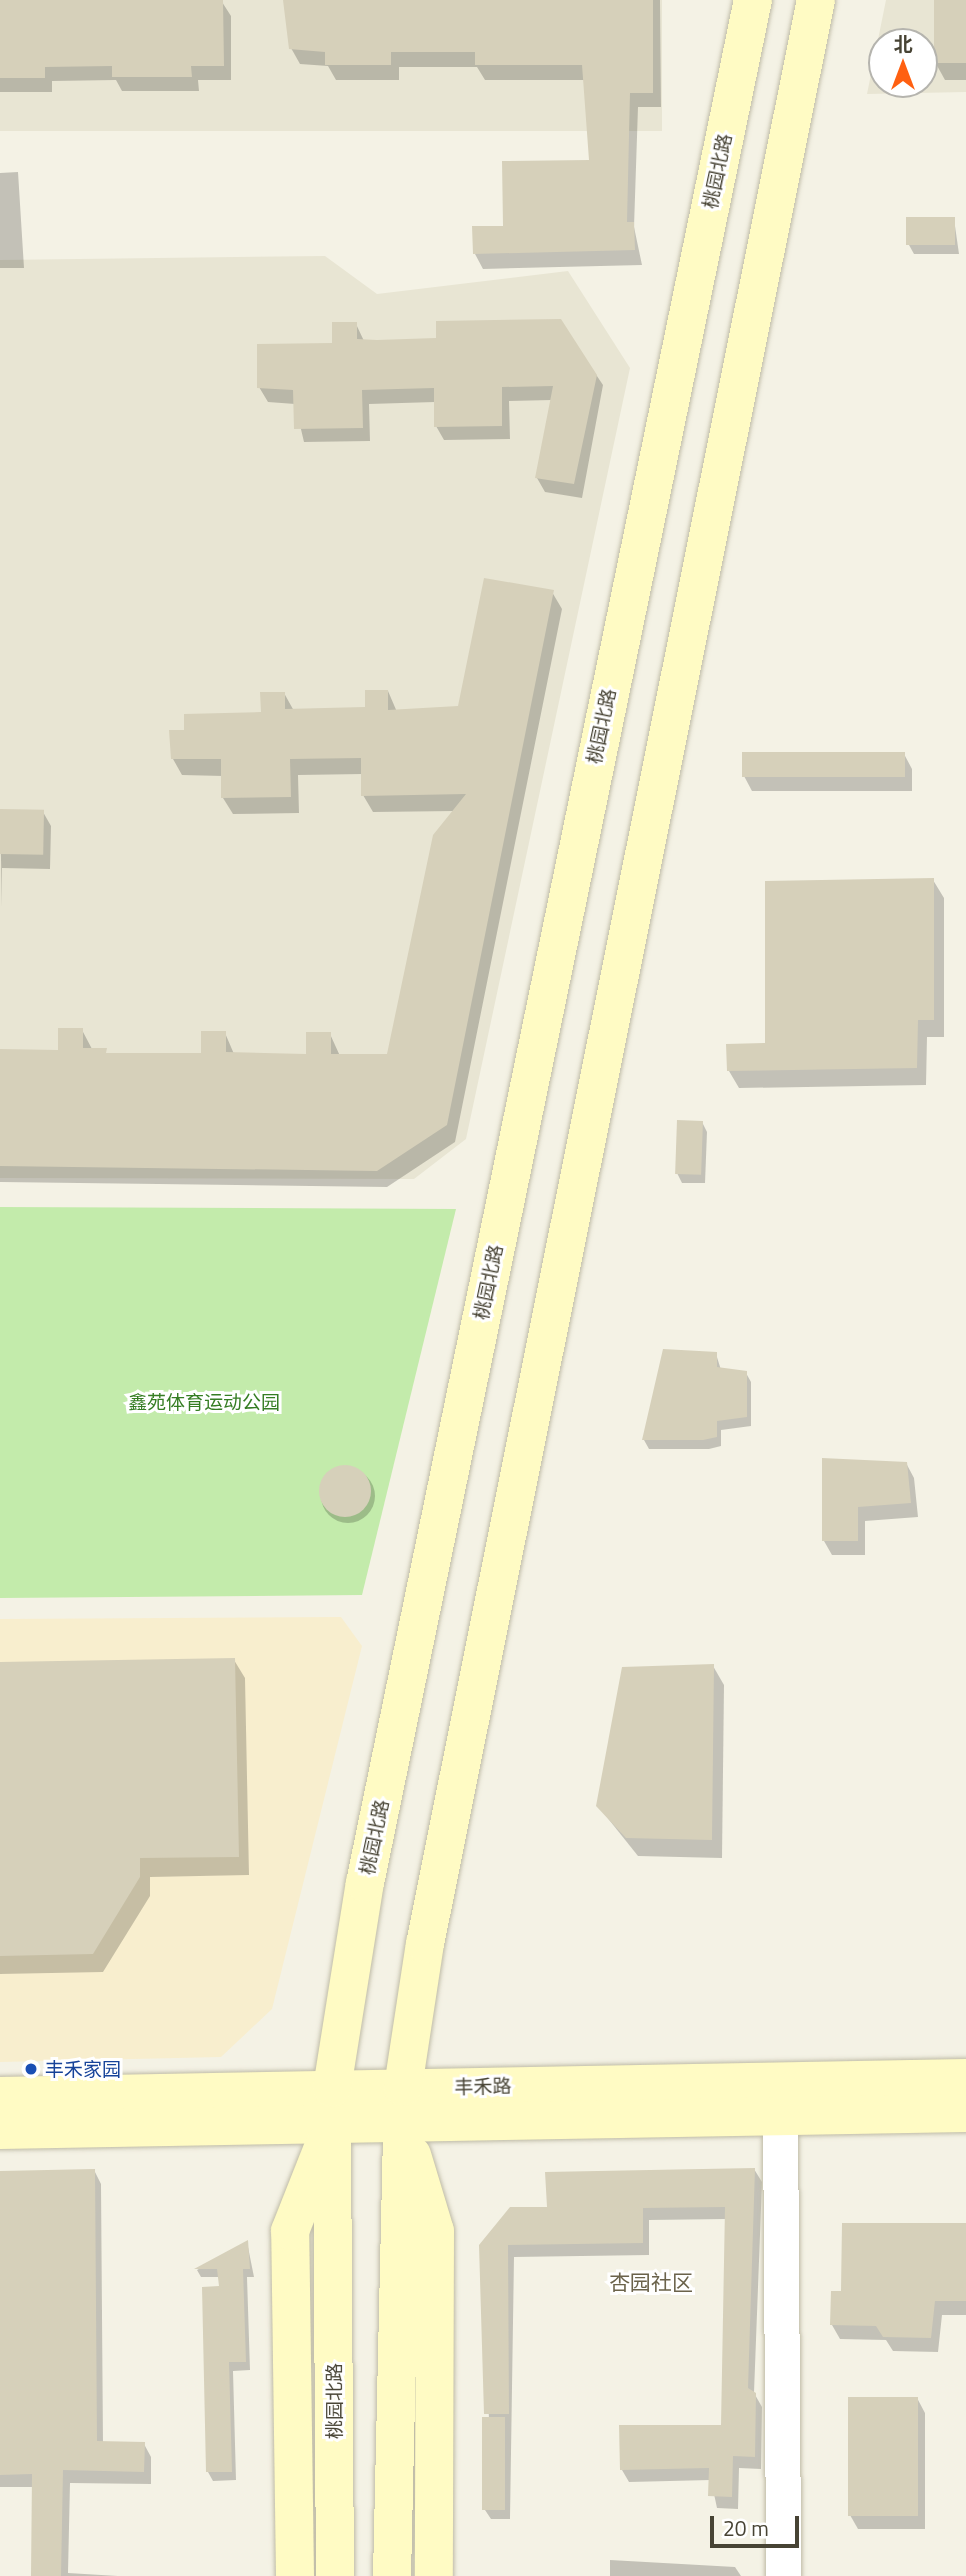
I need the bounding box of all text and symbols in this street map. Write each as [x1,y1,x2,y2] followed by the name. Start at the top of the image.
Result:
[868,28,938,98] north arrow
[893,29,913,58] text: 北
[698,131,736,211] street label: 桃园北路
[582,686,620,766] street label: 桃园北路
[469,1242,507,1322] street label: 桃园北路
[128,1391,280,1413] park label: 鑫苑体育运动公园
[355,1797,393,1877] street label: 桃园北路
[45,2058,121,2080] place label: 丰禾家园
[23,2061,39,2077] marker: 丰禾家园
[454,2074,512,2098] street label: 丰禾路
[609,2269,693,2295] district label: 杏园社区
[323,2363,345,2439] street label: 桃园北路
[714,2502,803,2546] scale bar
[723,2512,769,2544] text: 20 m

